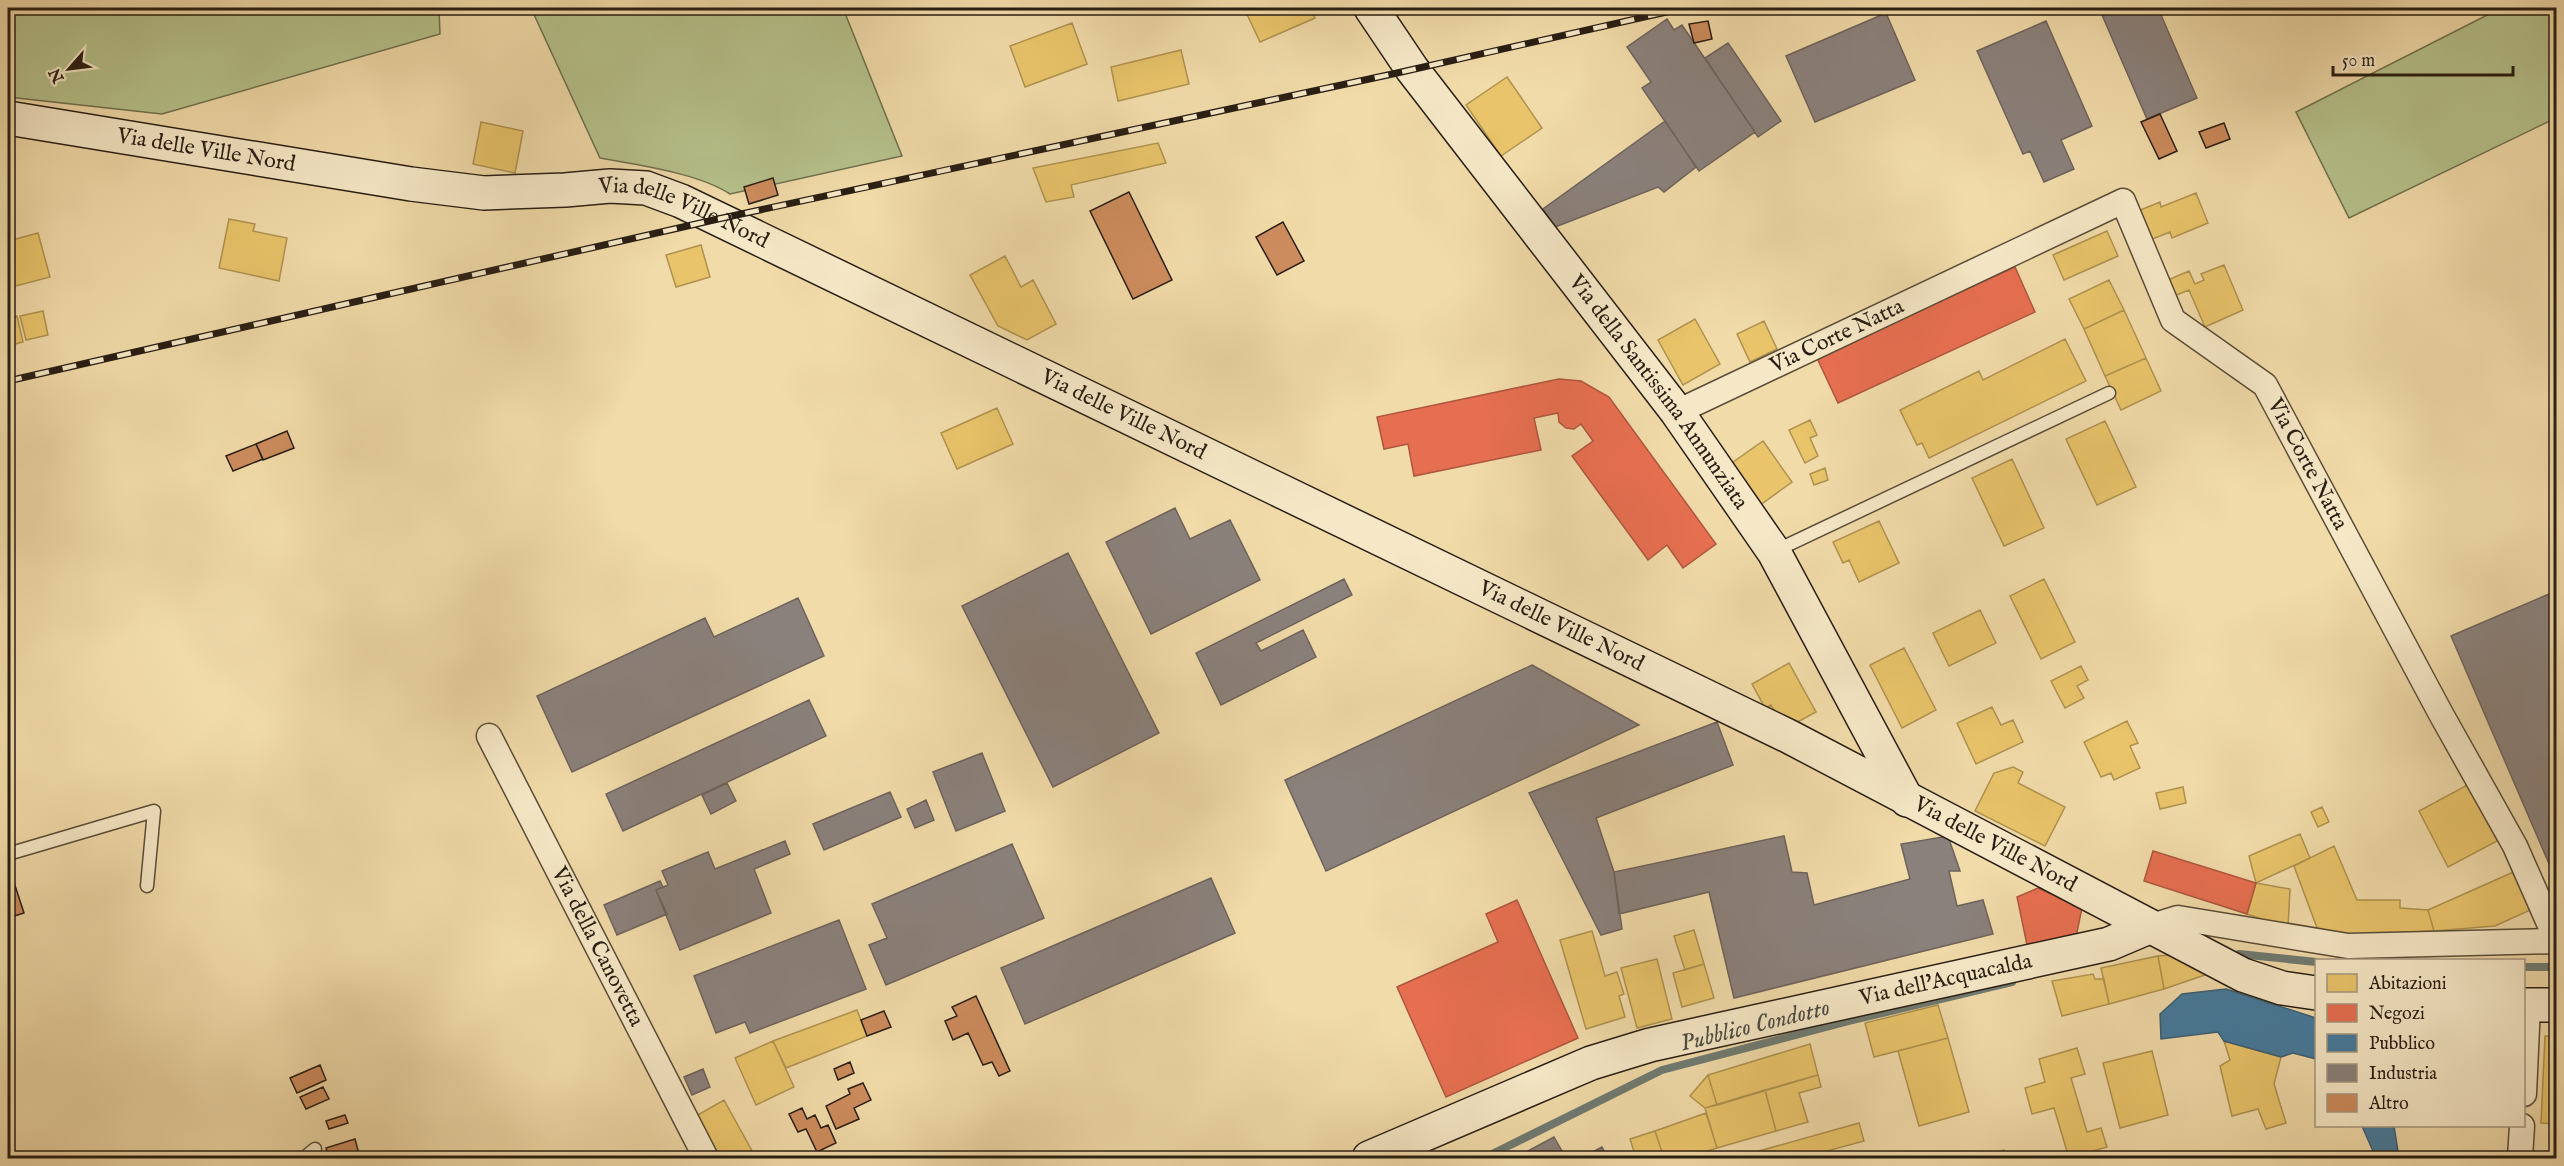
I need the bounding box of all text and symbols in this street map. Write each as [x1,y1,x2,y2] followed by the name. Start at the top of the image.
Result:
[39,39,99,99] north arrow
[2333,39,2513,77] scale bar
[2342,50,2375,73] text: 50 m
[45,64,70,87] text: N
[114,122,298,179] street label: Via delle Ville Nord
[596,172,774,255] street label: Via delle Ville Nord
[1562,268,1755,516] street label: Via della Santissima Annunziata
[1764,292,1909,380] street label: Via Corte Natta
[1035,363,1211,467] street label: Via delle Ville Nord
[2260,393,2354,535] street label: Via Corte Natta
[1473,574,1649,678] street label: Via delle Ville Nord
[1908,790,2082,899] street label: Via delle Ville Nord
[544,861,650,1032] street label: Via della Canovetta
[1856,947,2035,1013] street label: Via dell'Acquacalda
[2315,959,2525,1127] legend
[2368,973,2447,996] text: Abitazioni
[1677,992,1833,1060] water label: Pubblico Condotto
[2369,1003,2425,1026] text: Negozi
[2369,1033,2435,1056] text: Pubblico
[2369,1063,2437,1086] text: Industria
[2368,1093,2409,1116] text: Altro

